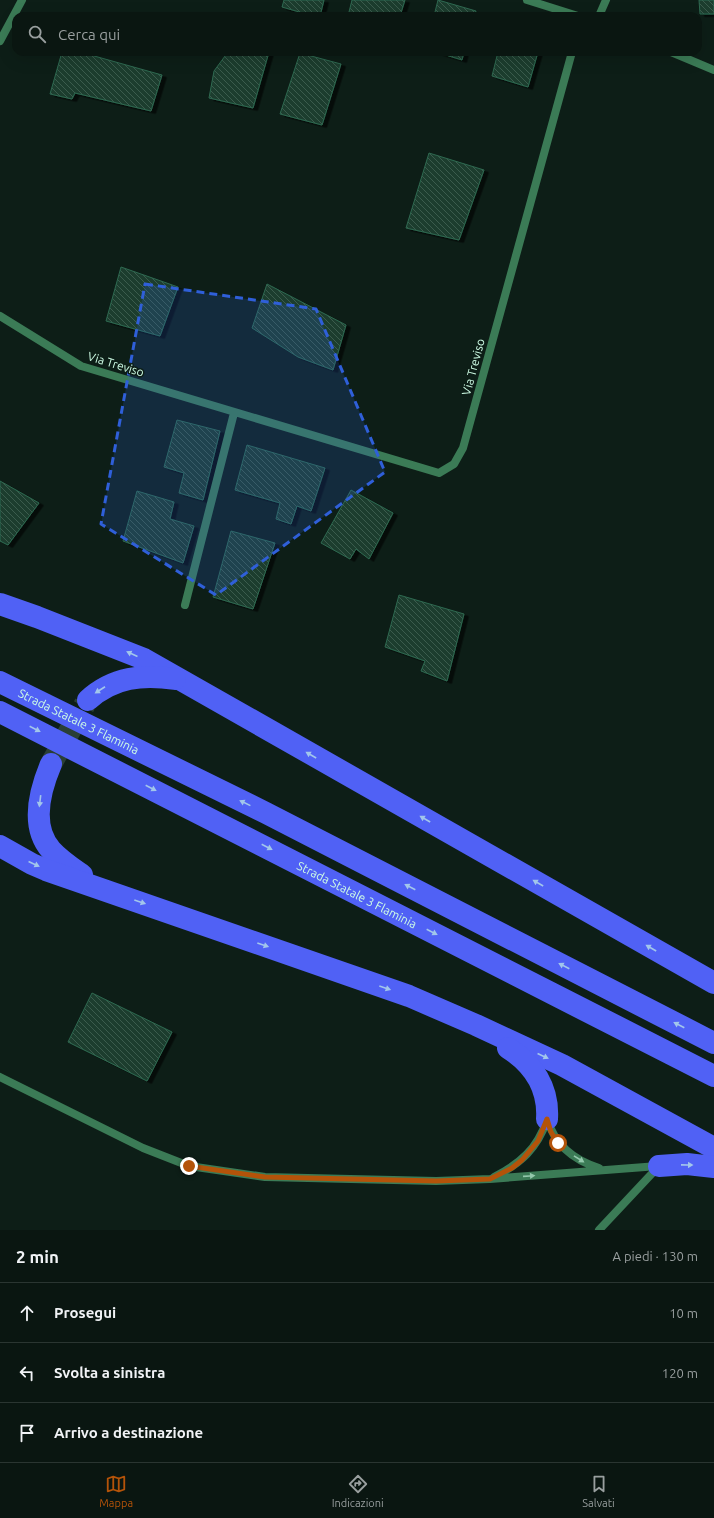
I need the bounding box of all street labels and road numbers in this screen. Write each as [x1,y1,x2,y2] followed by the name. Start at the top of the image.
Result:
[459,337,487,397] street label: Via Treviso
[86,349,146,379] street label: Via Treviso
[17,686,141,756] street label: Strada Statale 3 Flaminia
[295,858,419,930] street label: Strada Statale 3 Flaminia

